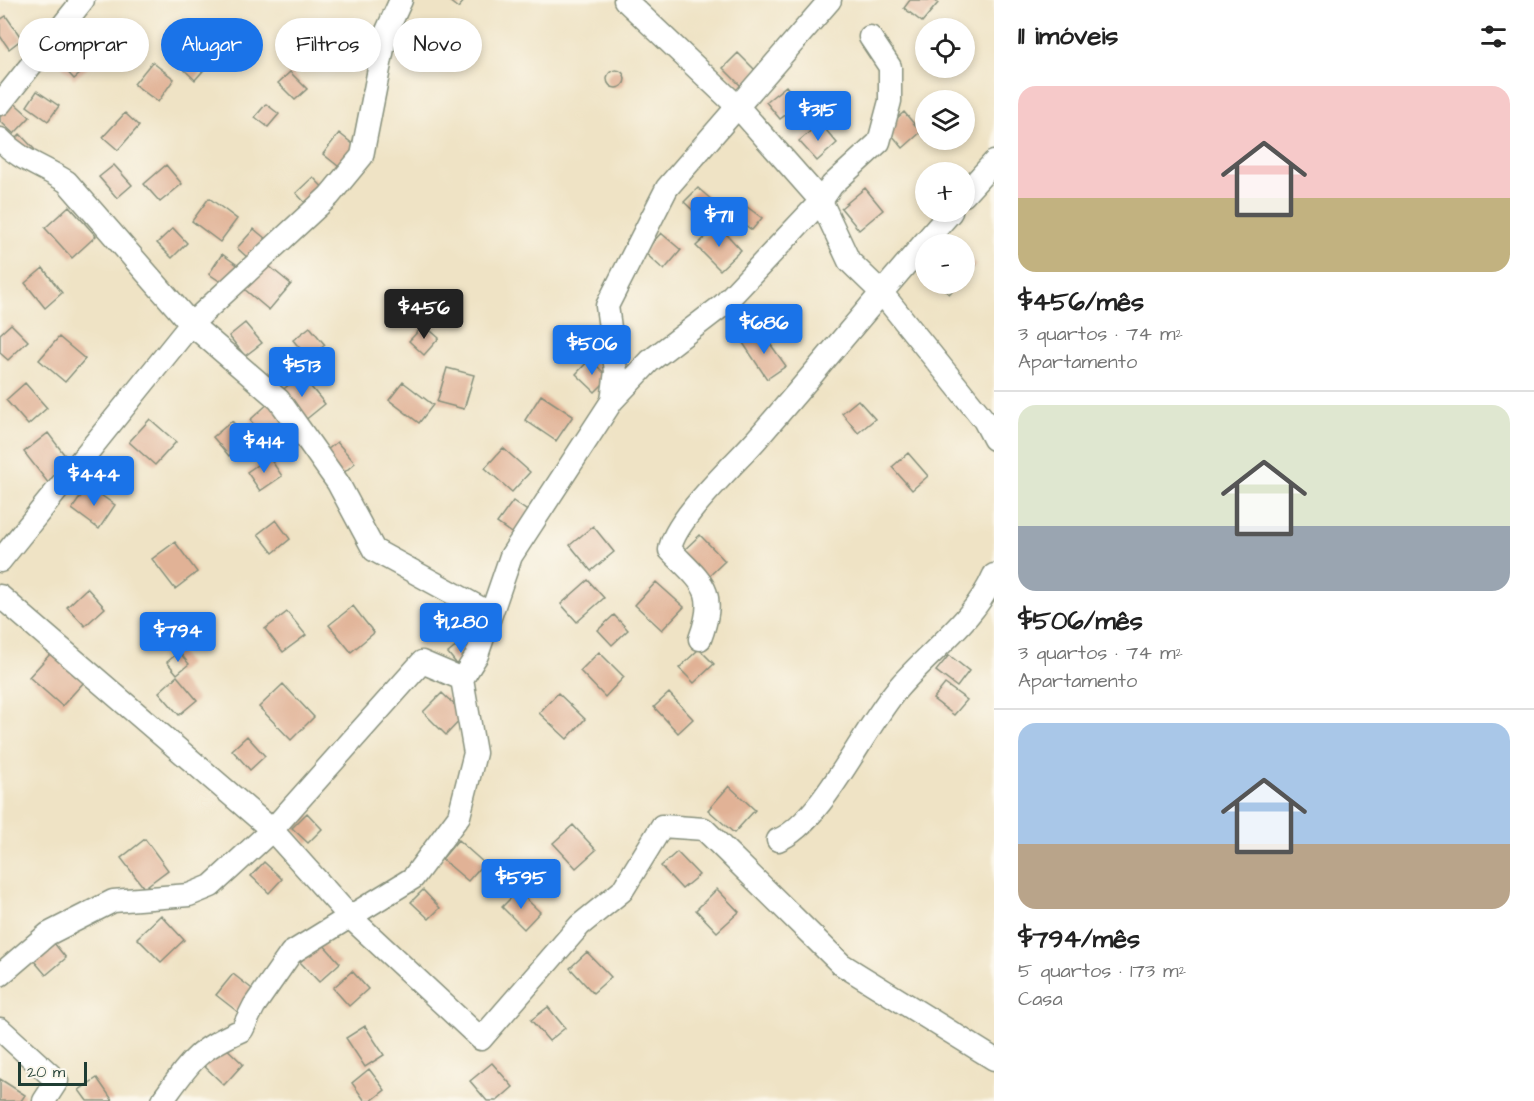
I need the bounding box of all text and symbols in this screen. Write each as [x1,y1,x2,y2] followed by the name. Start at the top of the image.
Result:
[18,18,149,72] chip: Comprar
[161,18,263,72] chip: Alugar
[275,18,381,72] chip: Filtros
[393,18,482,72] chip: Novo
[915,18,975,294] map controls
[915,18,975,78] button: locate
[1018,18,1118,54] text: 11 imóveis
[1477,20,1510,53] icon: filters
[915,90,975,150] button: layers
[782,91,854,142] pin: $315
[799,96,837,124] text: $315
[1210,125,1318,233] icon: home
[915,162,975,222] button: +
[683,197,755,248] pin: $711
[705,202,733,230] text: $711
[915,234,975,294] button: −
[1018,284,1144,320] text: $456/mês
[388,289,460,340] pin: $456
[398,294,450,322] text: $456
[728,304,800,355] pin: $686
[739,309,789,337] text: $686
[1018,320,1183,348] text: 3 quartos · 74 m²
[556,325,628,376] pin: $506
[567,330,617,358] text: $506
[266,347,338,398] pin: $513
[1018,348,1137,376] text: Apartamento
[283,352,321,380] text: $513
[228,423,300,474] pin: $414
[244,428,284,456] text: $414
[1210,444,1318,552] icon: home
[58,456,130,507] pin: $444
[68,461,120,489] text: $444
[412,603,510,654] pin: $1,280
[1018,603,1143,639] text: $506/mês
[434,608,488,636] text: $1,280
[142,612,214,663] pin: $794
[154,617,202,645] text: $794
[1018,639,1183,667] text: 3 quartos · 74 m²
[1018,667,1137,695] text: Apartamento
[1210,762,1318,870] icon: home
[485,859,557,910] pin: $595
[496,864,546,892] text: $595
[1018,921,1140,957] text: $794/mês
[1018,957,1186,985] text: 5 quartos · 173 m²
[1018,985,1063,1013] text: Casa
[18,1059,87,1086] scale bar
[27,1061,65,1083] text: 20 m

